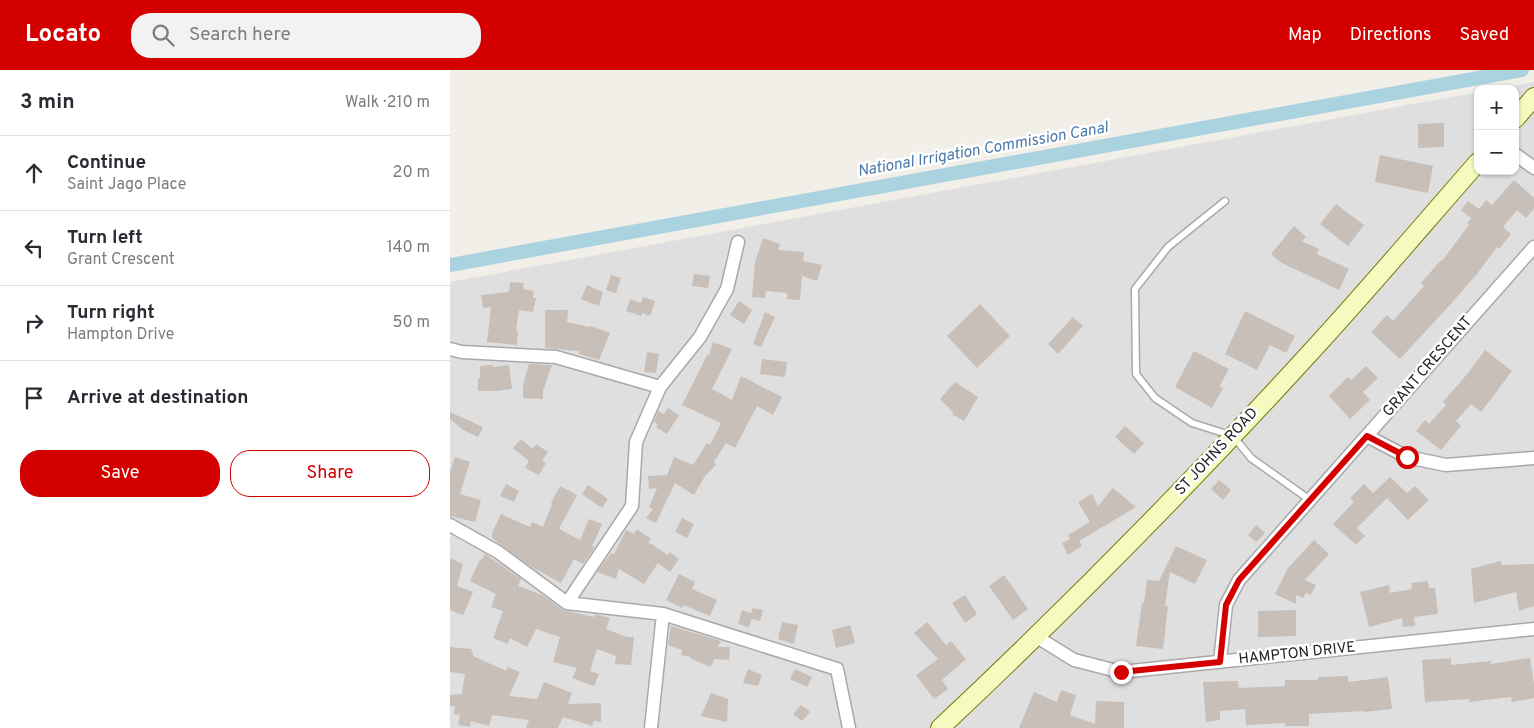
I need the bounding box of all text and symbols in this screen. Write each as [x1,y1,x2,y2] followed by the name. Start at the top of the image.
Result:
[131,13,481,58] search box
[25,20,101,50] text: Locato
[149,21,177,49] icon: search
[189,23,291,47] text: Search here
[1288,24,1322,47] text: Map
[1350,24,1432,47] text: Directions
[1460,24,1509,47] text: Saved
[1474,85,1519,175] map controls
[1474,85,1519,130] button: +
[20,89,75,116] text: 3 min
[345,93,430,113] text: Walk · 210 m
[856,118,1111,182] water label: National Irrigation Commission Canal
[1474,130,1519,175] button: −
[67,151,146,175] text: Continue
[20,159,48,187] icon: ahead
[393,163,430,183] text: 20 m
[67,175,186,195] text: Saint Jago Place
[67,226,143,250] text: Turn left
[20,234,48,262] icon: left
[387,238,430,258] text: 140 m
[67,250,175,270] text: Grant Crescent
[67,301,155,325] text: Turn right
[20,309,48,337] icon: right
[393,313,430,333] text: 50 m
[1379,313,1477,421] street label: GRANT CRESCENT
[67,325,174,345] text: Hampton Drive
[20,384,48,412] icon: arrive
[67,386,248,410] text: Arrive at destination
[1171,404,1263,500] street label: ST JOHNS ROAD
[1396,446,1419,469] route start
[20,450,220,497] button: Save
[230,450,430,497] button: Share
[1238,638,1356,670] street label: HAMPTON DRIVE
[1110,661,1133,684] route end

